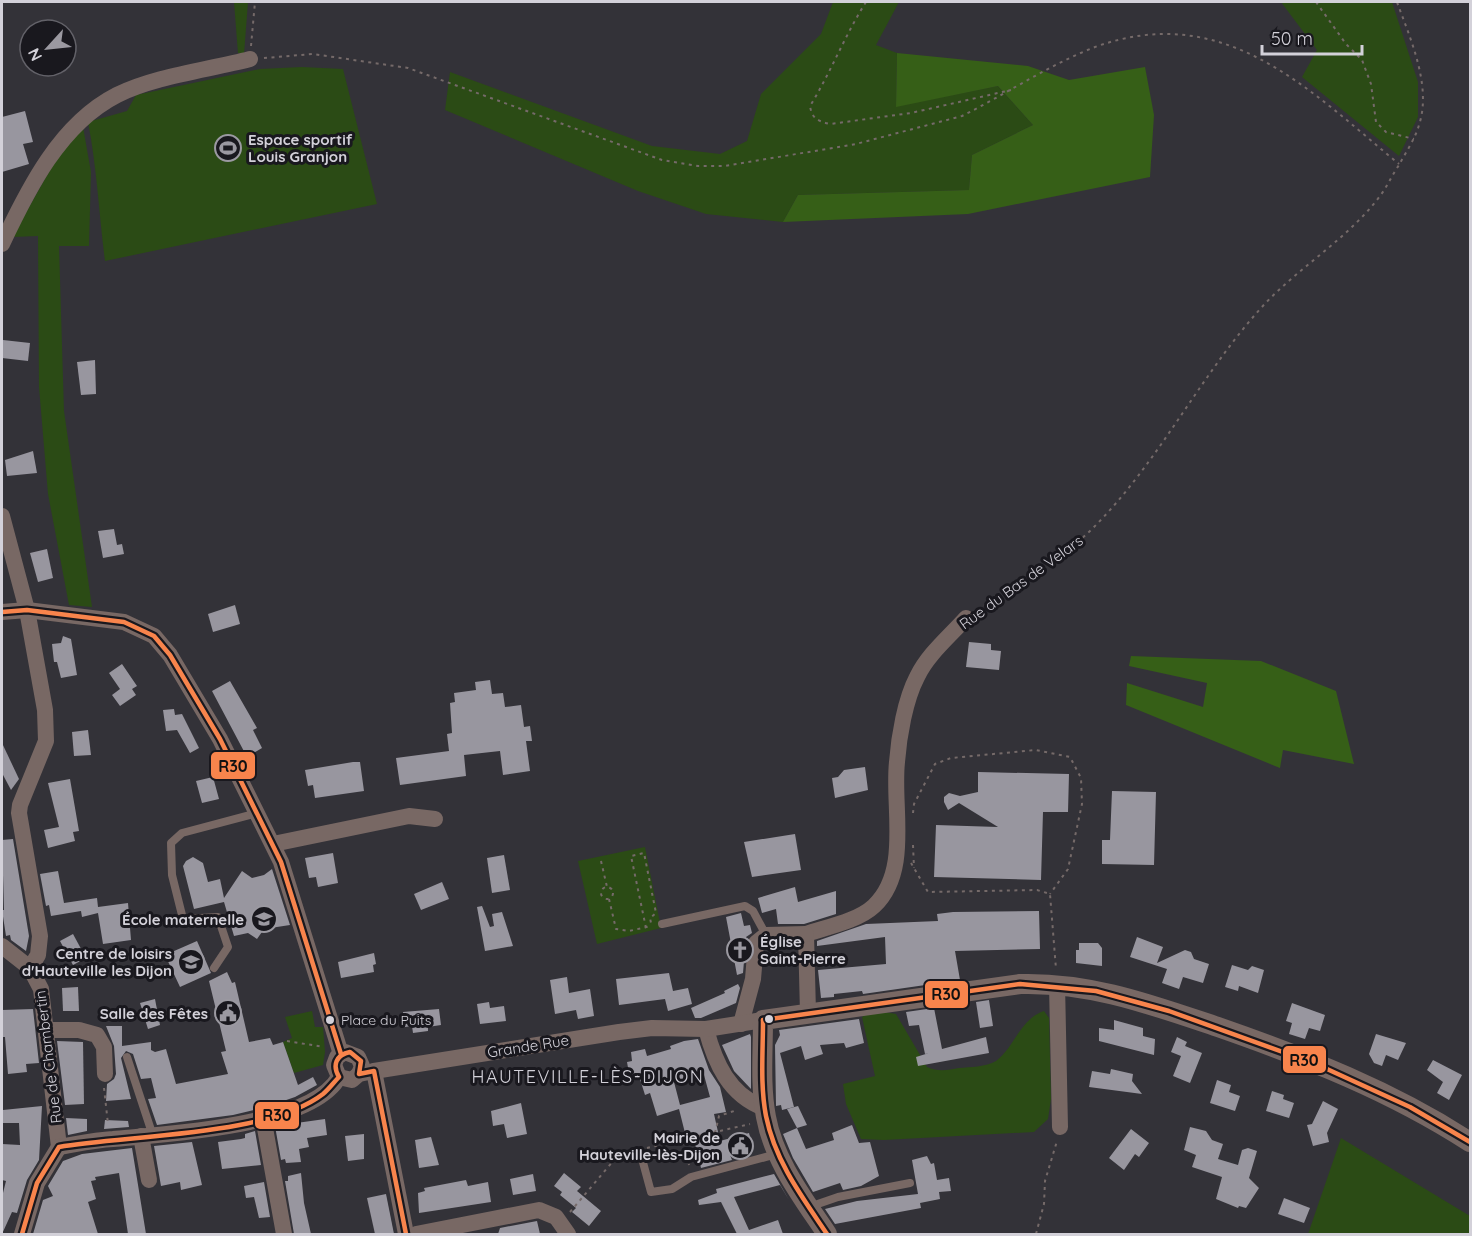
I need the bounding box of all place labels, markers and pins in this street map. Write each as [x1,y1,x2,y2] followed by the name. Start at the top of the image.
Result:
[248,130,353,166] place label: Espace sportif Louis Granjon
[213,133,243,163] sports icon: Espace sportif Louis Granjon
[249,904,279,934] school or university icon: École maternelle
[122,910,244,929] place label: École maternelle
[760,932,846,968] place label: Église Saint-Pierre
[725,935,755,965] church icon: Église Saint-Pierre
[22,944,172,980] place label: Centre de loisirs d'Hauteville les Dijon
[176,947,206,977] school or university icon: Centre de loisirs d'Hauteville les Dijon
[213,998,243,1028] public building icon: Salle des Fêtes
[100,1004,208,1023] place label: Salle des Fêtes
[341,1011,431,1029] place label: Place du Puits
[763,1013,775,1025] unlabelled marker
[324,1014,336,1026] marker: Place du Puits
[579,1128,720,1164] place label: Mairie de Hauteville-lès-Dijon
[725,1131,755,1161] public building icon: Mairie de Hauteville-lès-Dijon

